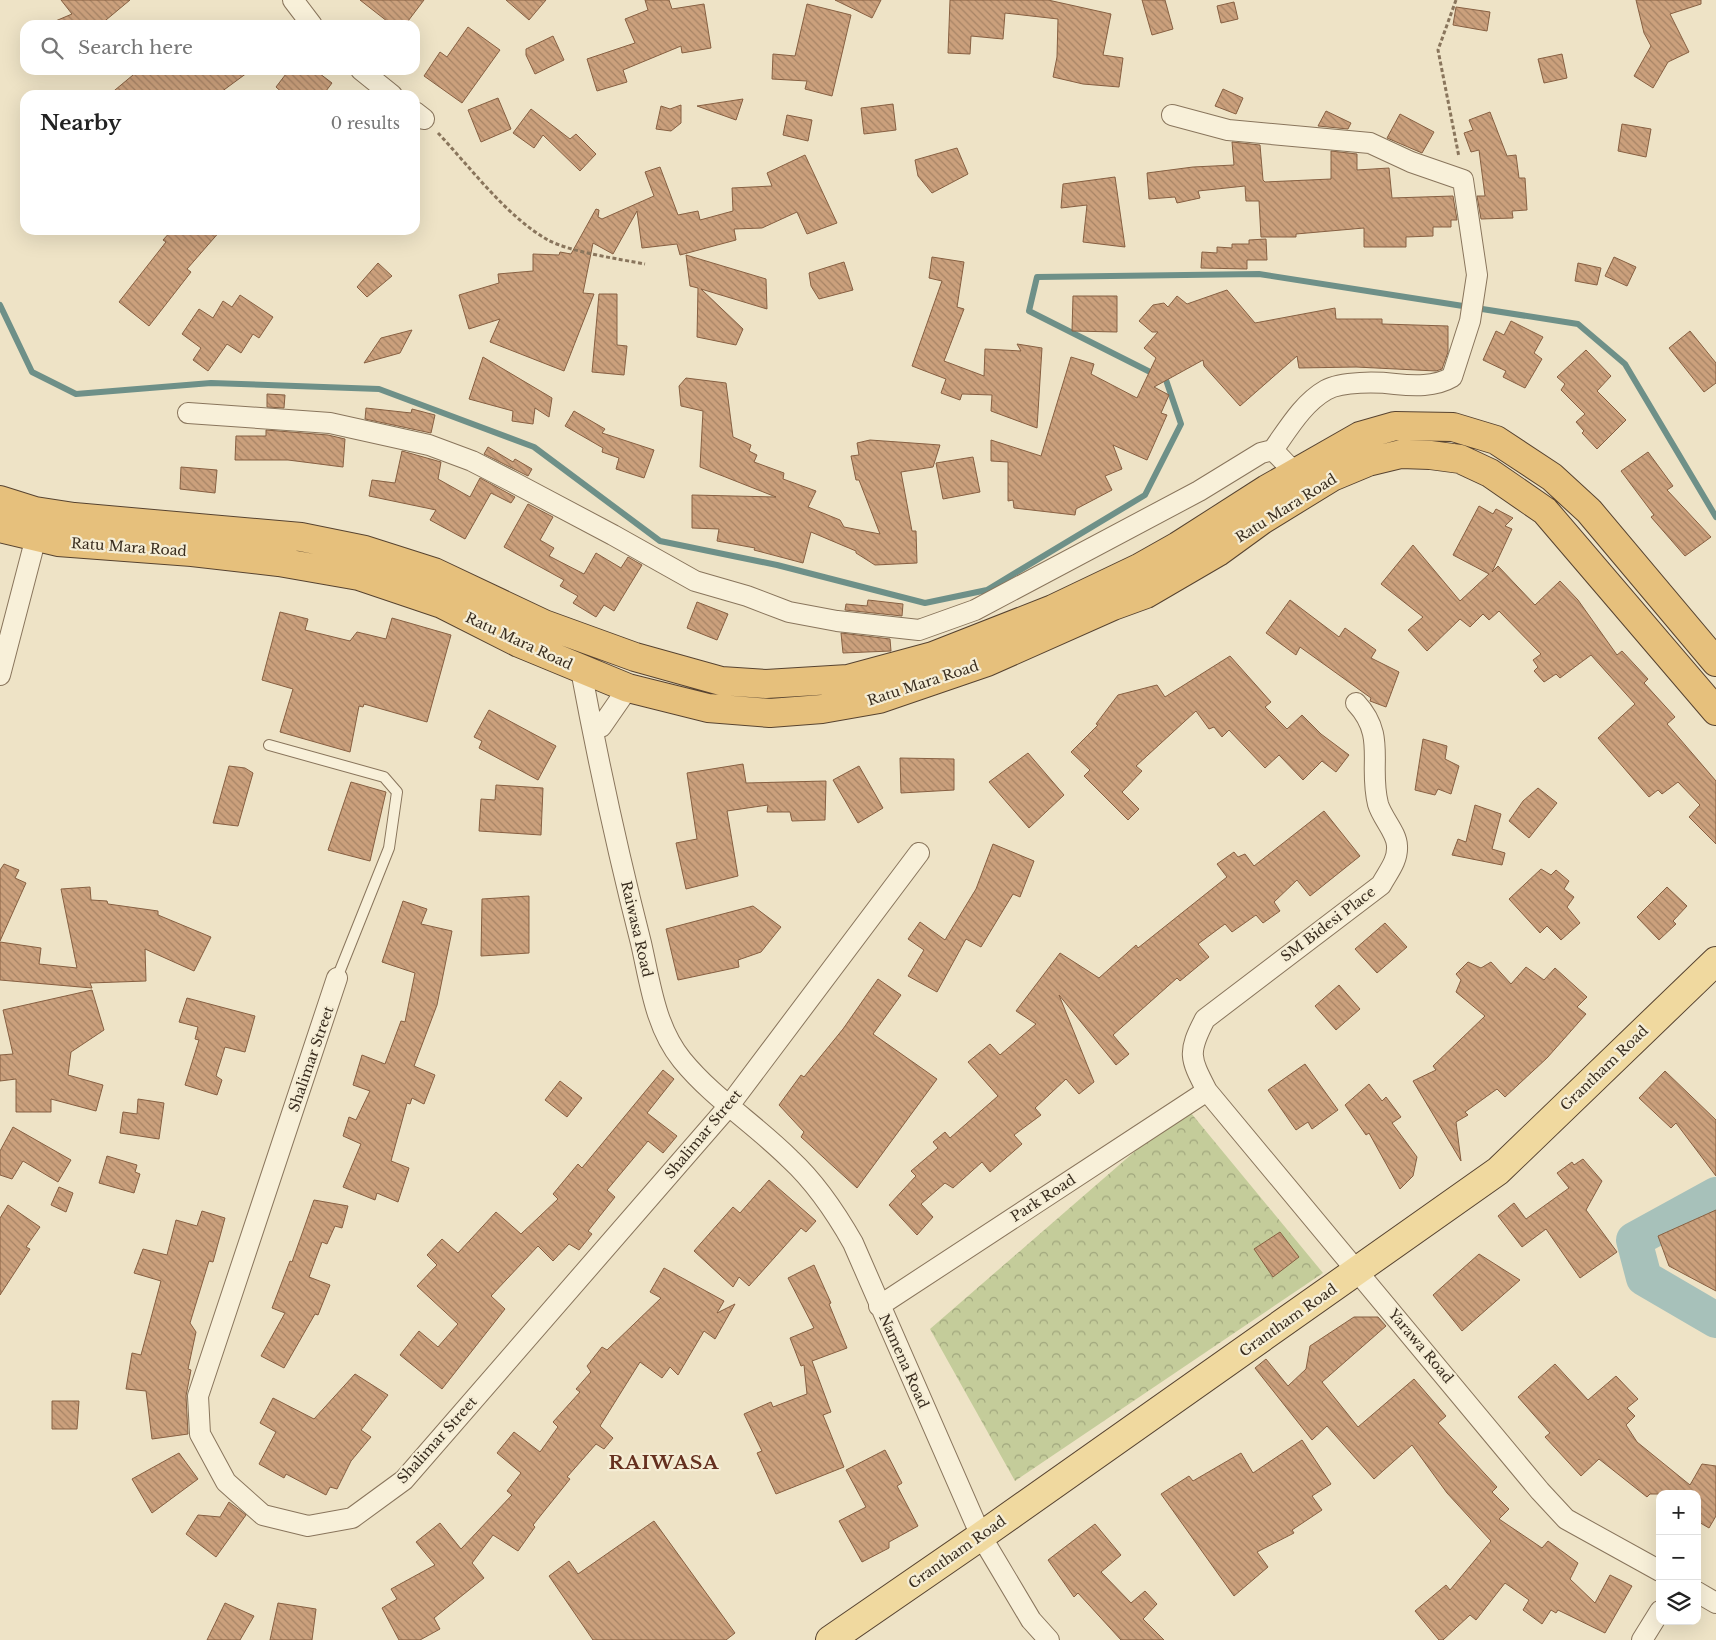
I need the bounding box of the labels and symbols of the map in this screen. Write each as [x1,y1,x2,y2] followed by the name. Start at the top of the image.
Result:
[1232,469,1340,546] street label: Ratu Mara Road
[70,534,188,560] street label: Ratu Mara Road
[463,608,576,674] street label: Ratu Mara Road
[865,656,981,709] street label: Ratu Mara Road
[617,879,657,979] street label: Raiwasa Road
[1277,883,1379,965] street label: SM Bidesi Place
[284,1003,338,1114] street label: Shalimar Street
[1556,1021,1652,1114] street label: Grantham Road
[660,1085,746,1182] street label: Shalimar Street
[1007,1170,1079,1226] street label: Park Road
[1236,1279,1341,1360] street label: Grantham Road
[1384,1304,1458,1387] street label: Yarawa Road
[875,1311,933,1411] street label: Namena Road
[393,1392,481,1487] street label: Shalimar Street
[609,1451,719,1474] district label: RAIWASA
[905,1511,1010,1592] street label: Grantham Road

